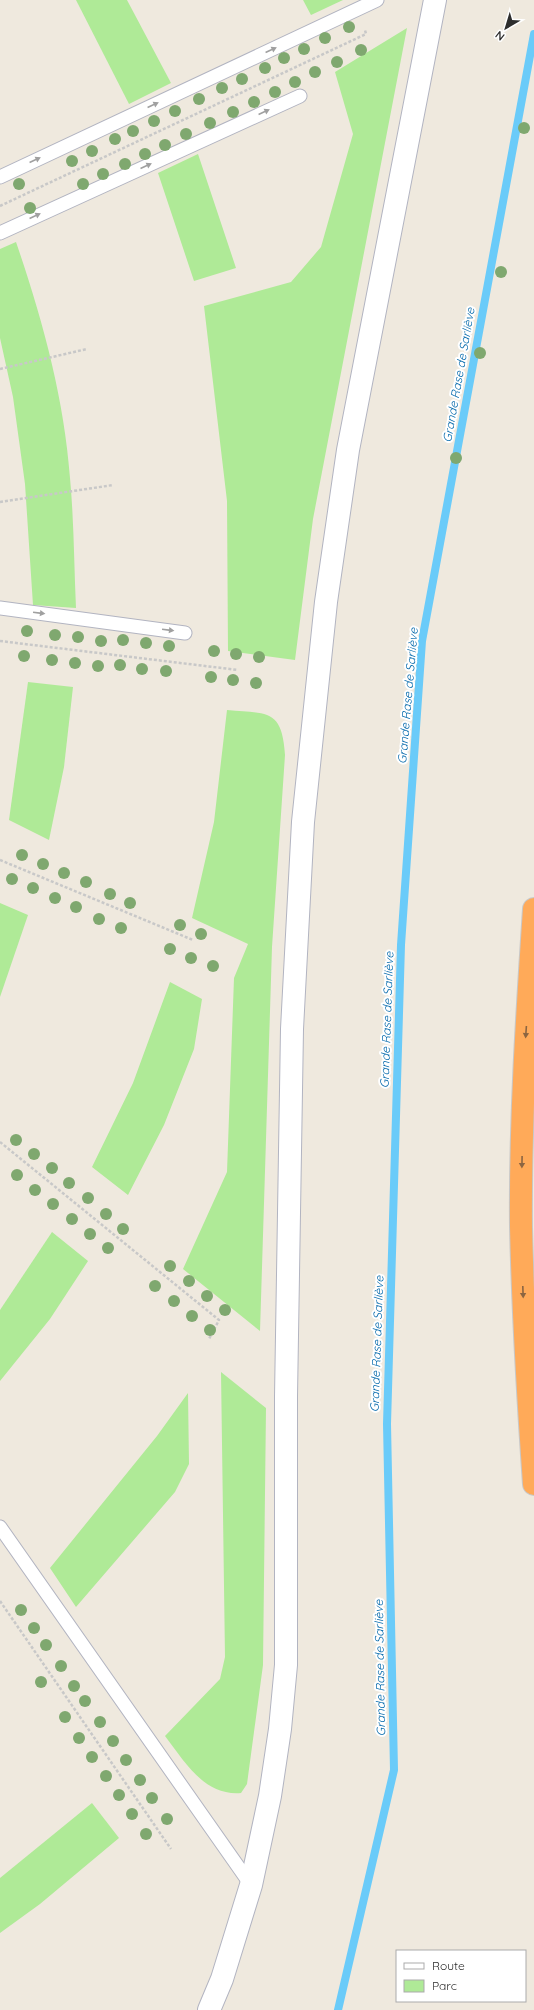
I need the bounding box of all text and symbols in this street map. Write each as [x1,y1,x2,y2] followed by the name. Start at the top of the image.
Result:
[486,8,526,48] north arrow
[492,28,507,44] text: N
[265,47,276,53] one-way arrow
[147,102,159,108] one-way arrow
[259,109,270,115] one-way arrow
[30,157,41,163] one-way arrow
[140,163,152,169] one-way arrow
[30,213,42,219] one-way arrow
[439,305,478,443] water label: Grande Rase de Sarliève
[33,610,45,617] one-way arrow
[394,626,421,765] water label: Grande Rase de Sarliève
[162,627,174,633] one-way arrow
[377,950,396,1088] water label: Grande Rase de Sarliève
[523,1026,530,1038] one-way arrow
[519,1156,525,1169] one-way arrow
[367,1274,386,1412] water label: Grande Rase de Sarliève
[520,1286,527,1298] one-way arrow
[371,1598,388,1736] water label: Grande Rase de Sarliève
[396,1950,526,2002] legend
[432,1958,465,1973] text: Route
[432,1978,457,1993] text: Parc

